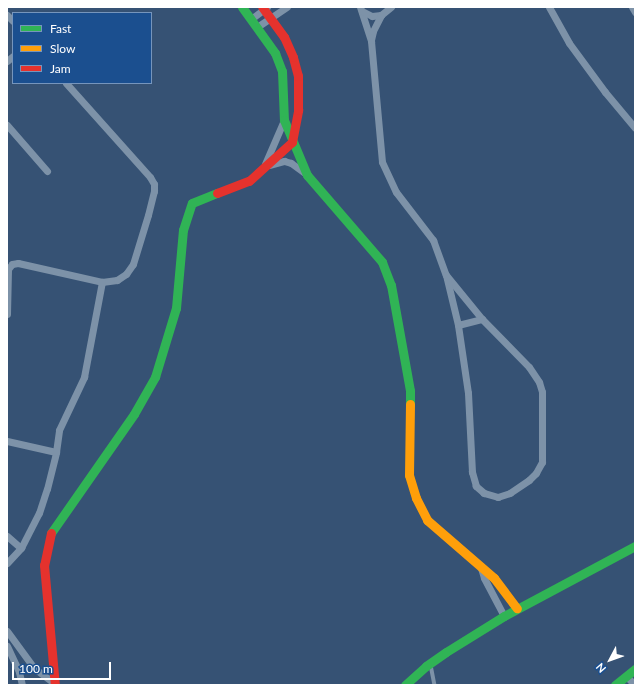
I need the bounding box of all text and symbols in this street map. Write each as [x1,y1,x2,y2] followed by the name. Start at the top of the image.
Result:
[12,12,152,84] legend
[50,21,71,36] text: Fast
[50,41,75,56] text: Slow
[50,61,71,76] text: Jam
[590,640,630,680] north arrow
[14,654,113,680] scale bar
[19,661,53,676] text: 100 m
[593,661,608,676] text: N

